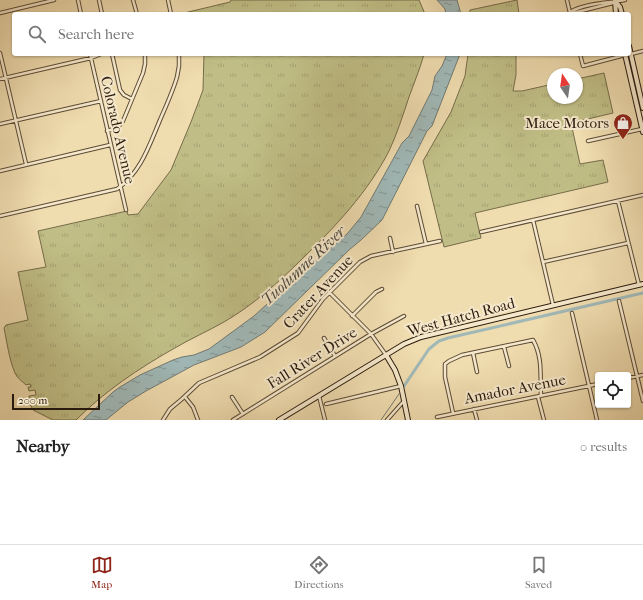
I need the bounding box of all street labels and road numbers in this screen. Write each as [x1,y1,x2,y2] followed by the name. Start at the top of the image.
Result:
[97,74,139,186] street label: Colorado Avenue
[279,251,357,333] street label: Crater Avenue
[404,294,518,340] street label: West Hatch Road
[264,323,361,393] street label: Fall River Drive
[462,370,568,408] street label: Amador Avenue

